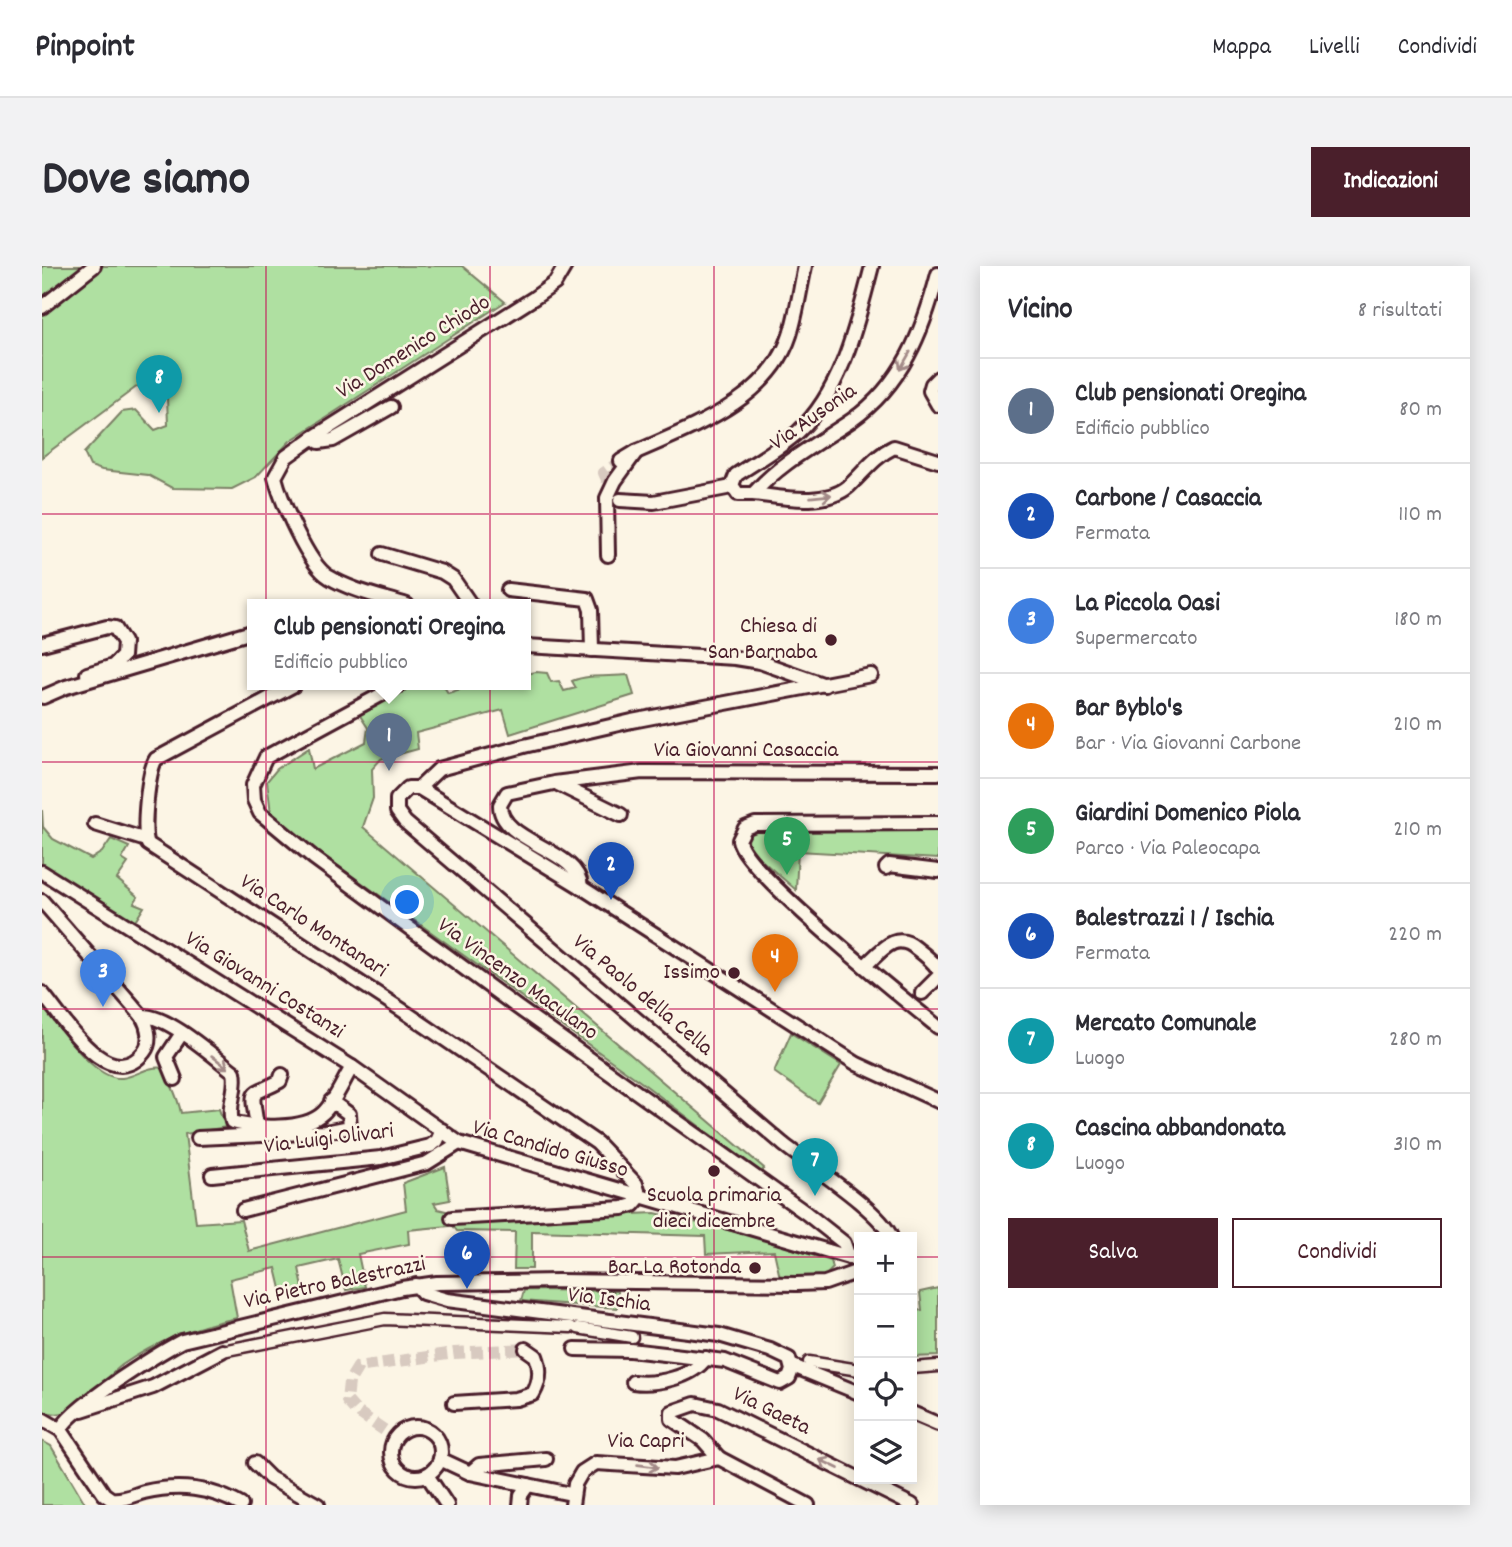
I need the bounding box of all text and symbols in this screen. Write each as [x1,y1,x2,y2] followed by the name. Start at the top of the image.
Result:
[35,25,135,72] text: Pinpoint
[1212,31,1271,65] text: Mappa
[1309,31,1360,65] text: Livelli
[1398,31,1477,65] text: Condividi
[42,147,250,217] text: Dove siamo
[1311,147,1470,217] button: Indicazioni
[331,287,497,409] street label: Via Domenico Chiodo
[1008,290,1073,333] text: Vicino
[1358,295,1442,328] text: 8 risultati
[898,350,912,370] one-way arrow
[136,355,182,413] pin: 8
[764,375,865,460] street label: Via Ausonia
[1075,376,1306,413] text: Club pensionati Oregina
[1028,394,1034,427] text: 1
[1399,394,1442,427] text: 80 m
[1075,413,1210,446] text: Edificio pubblico
[1075,481,1261,518] text: Carbone / Casaccia
[809,489,832,502] one-way arrow
[1026,499,1036,532] text: 2
[1398,499,1442,532] text: 110 m
[1075,518,1150,551] text: Fermata
[1075,586,1220,623] text: La Piccola Oasi
[247,599,531,690] popup
[1026,604,1036,637] text: 3
[1394,604,1442,637] text: 180 m
[273,610,505,647] text: Club pensionati Oregina
[708,611,818,670] place label: Chiesa di San Barnaba
[1075,623,1198,656] text: Supermercato
[823,632,839,648] marker: Chiesa di San Barnaba
[273,647,408,680] text: Edificio pubblico
[1075,691,1183,728] text: Bar Byblo's
[1026,709,1036,742] text: 4
[1393,709,1442,742] text: 210 m
[366,713,412,771] pin: 1
[1075,728,1301,761] text: Bar · Via Giovanni Carbone
[654,735,840,768] street label: Via Giovanni Casaccia
[1075,796,1300,833] text: Giardini Domenico Piola
[1026,814,1036,847] text: 5
[1393,814,1442,847] text: 210 m
[764,817,810,875] pin: 5
[1075,833,1260,866] text: Parco · Via Paleocapa
[588,842,634,900] pin: 2
[232,867,394,987] street label: Via Carlo Montanari
[390,885,424,919] your location
[1075,901,1273,938] text: Balestrazzi 1 / Ischia
[430,910,604,1050] street label: Via Vincenzo Maculano
[1025,919,1037,952] text: 6
[1388,919,1442,952] text: 220 m
[178,924,350,1048] street label: Via Giovanni Costanzi
[564,927,721,1066] street label: Via Paolo della Cella
[752,934,798,992] pin: 4
[1075,938,1150,971] text: Fermata
[80,949,126,1007] pin: 3
[663,957,720,990] place label: Issimo
[726,965,742,981] marker: Issimo
[1075,1006,1256,1043] text: Mercato Comunale
[1027,1024,1035,1057] text: 7
[1389,1024,1442,1057] text: 280 m
[1075,1043,1125,1076] text: Luogo
[211,1054,230,1069] one-way arrow
[1075,1111,1285,1148] text: Cascina abbandonata
[468,1112,632,1188] street label: Via Candido Giusso
[262,1116,396,1164] street label: Via Luigi Olivari
[1026,1129,1036,1162] text: 8
[1393,1129,1442,1162] text: 310 m
[792,1138,838,1196] pin: 7
[1075,1148,1125,1181] text: Luogo
[706,1163,722,1179] marker: Scuola primaria dieci dicembre
[647,1180,782,1239] place label: Scuola primaria dieci dicembre
[1008,1218,1218,1288] button: Salva
[1232,1218,1442,1288] button: Condividi
[444,1231,490,1289] pin: 6
[854,1232,917,1484] map controls
[854,1232,917,1295] button: +
[241,1249,429,1319] street label: Via Pietro Balestrazzi
[608,1252,742,1285] place label: Bar La Rotonda
[747,1260,763,1276] marker: Bar La Rotonda
[566,1280,653,1323] street label: Via Ischia
[854,1295,917,1358] button: −
[854,1358,917,1421] button: locate
[726,1379,817,1446] street label: Via Gaeta
[854,1421,917,1484] button: layers
[608,1426,684,1459] street label: Via Capri
[819,1457,840,1471] one-way arrow
[636,1460,658,1473] one-way arrow

